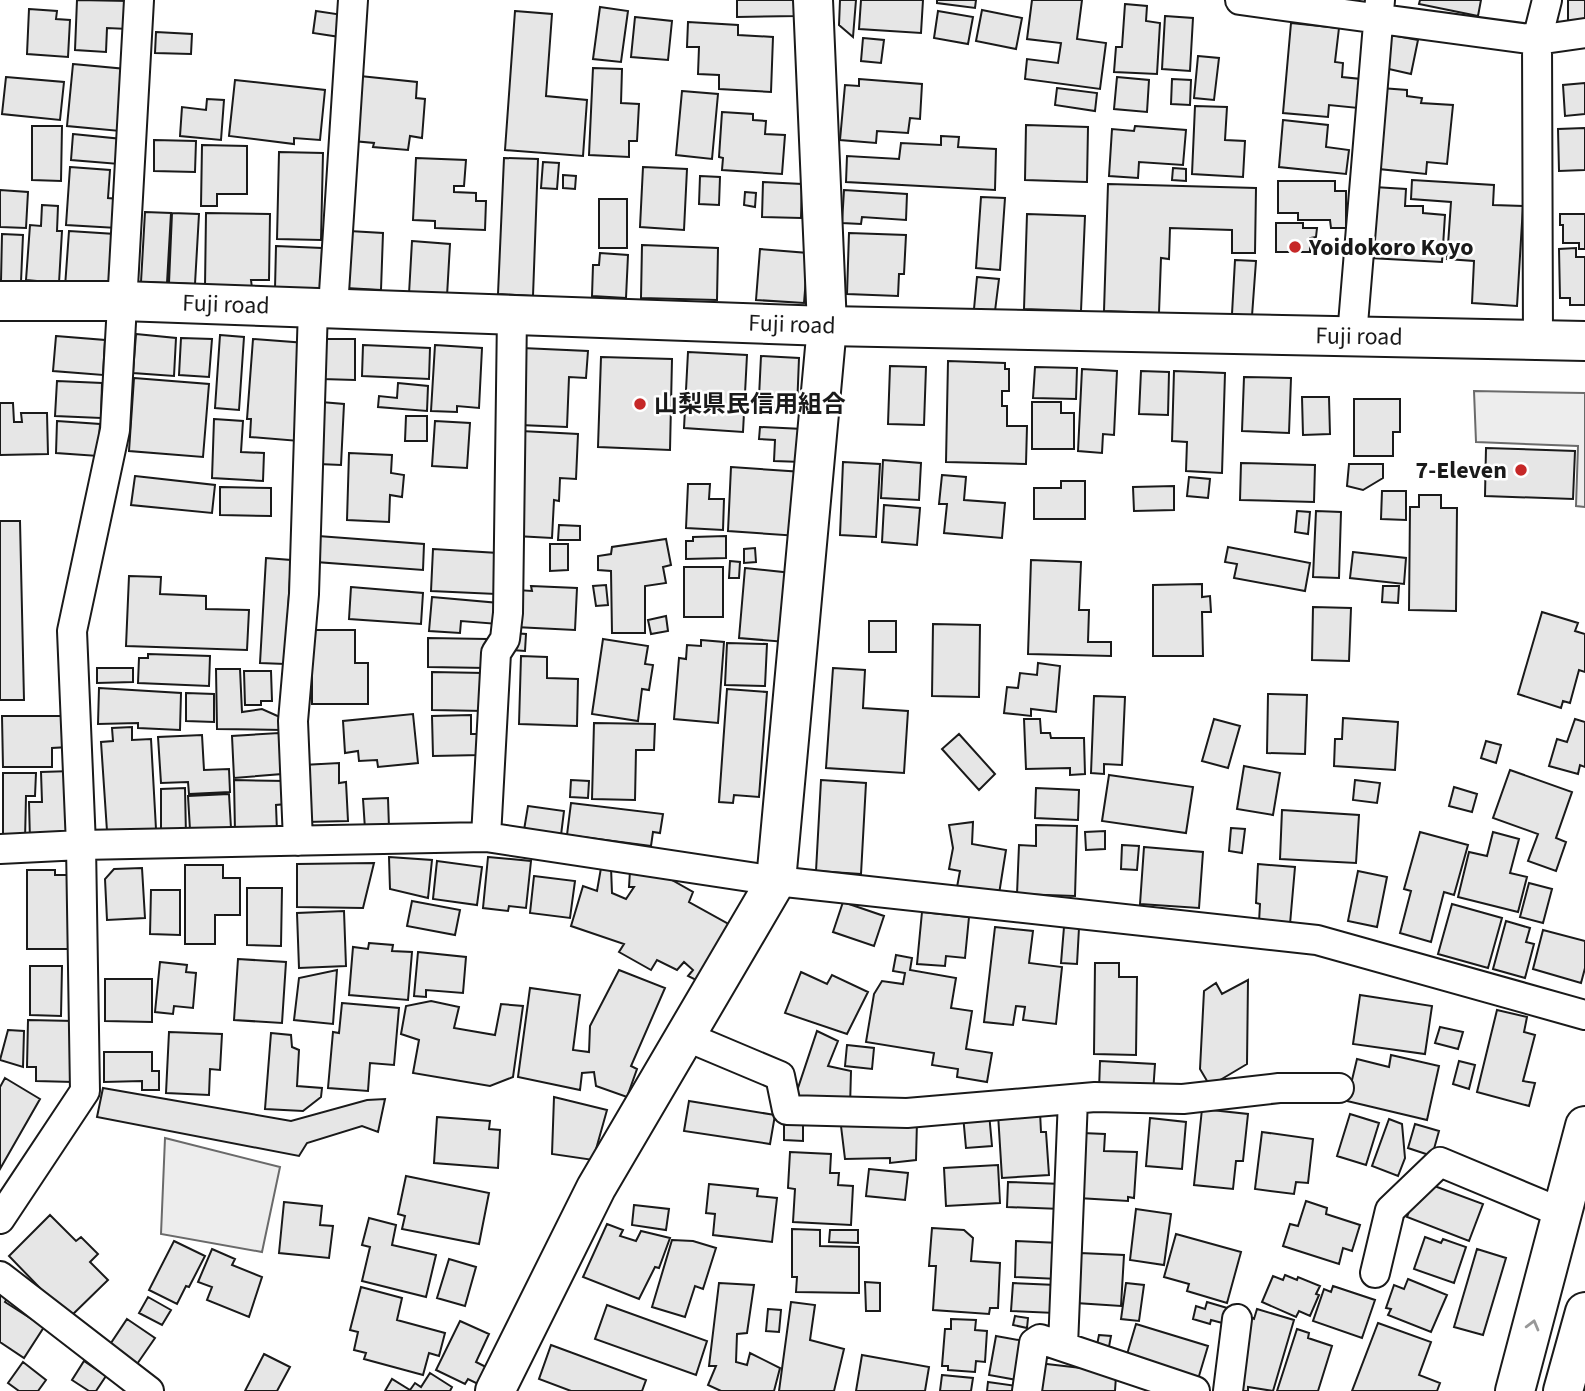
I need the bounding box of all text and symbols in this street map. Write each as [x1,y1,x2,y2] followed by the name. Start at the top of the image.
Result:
[1308,230,1474,265] place label: Yoidokoro Koyo
[1287,239,1303,255] marker: Yoidokoro Koyo
[182,285,270,324] street label: Fuji road
[748,305,836,344] street label: Fuji road
[1315,318,1403,355] street label: Fuji road
[654,387,846,422] place label: 山梨県民信用組合
[632,396,648,412] marker: 山梨県民信用組合
[1416,453,1507,488] place label: 7-Eleven
[1513,462,1529,478] marker: 7-Eleven
[1525,1319,1539,1331] one-way arrow

